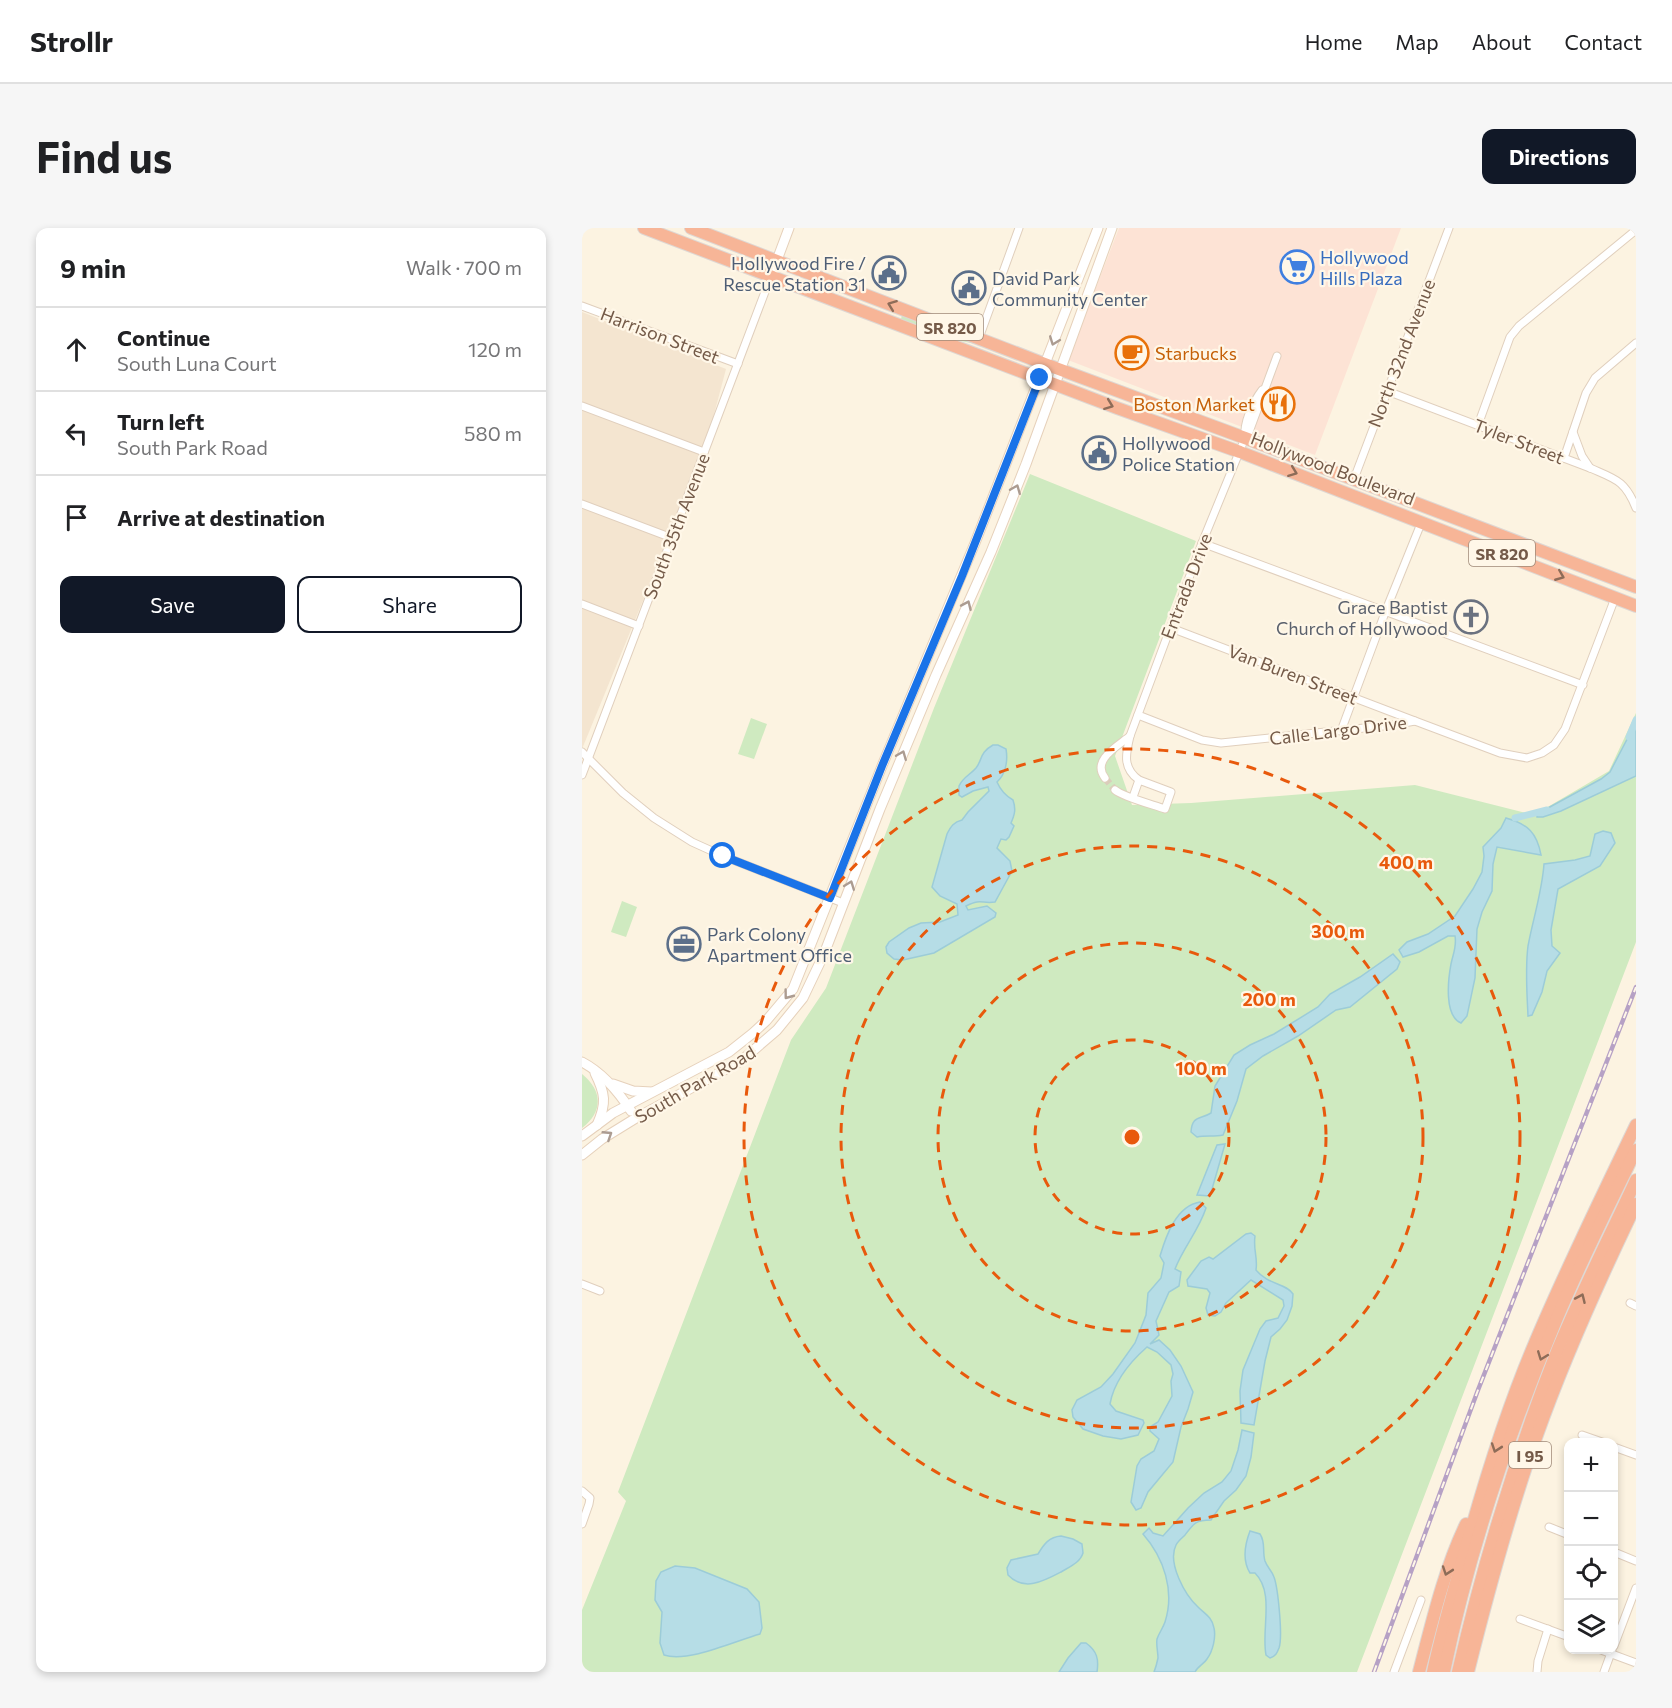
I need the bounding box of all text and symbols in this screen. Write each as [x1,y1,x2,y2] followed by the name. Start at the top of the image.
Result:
[30,24,113,58] text: Strollr
[1305,29,1362,54] text: Home
[1395,29,1439,54] text: Map
[1472,29,1531,54] text: About
[1564,29,1642,54] text: Contact
[1482,129,1636,184] button: Directions
[36,130,172,182] text: Find us
[1320,246,1409,289] place label: Hollywood Hills Plaza
[1279,249,1315,285] supermarket icon: Hollywood Hills Plaza
[60,252,126,283] text: 9 min
[723,252,866,295] place label: Hollywood Fire / Rescue Station 31
[406,255,522,279] text: Walk · 700 m
[871,255,907,291] public building icon: Hollywood Fire / Rescue Station 31
[992,267,1148,310] place label: David Park Community Center
[951,270,987,306] public building icon: David Park Community Center
[1363,276,1439,430] street label: North 32nd Avenue
[888,299,898,312] one-way arrow
[597,302,723,368] street label: Harrison Street
[917,314,983,340] road number: SR 820
[117,324,210,351] text: Continue
[60,333,93,366] icon: ahead
[1048,335,1061,346] one-way arrow
[1114,335,1150,371] cafe icon: Starbucks
[468,337,522,361] text: 120 m
[1155,342,1237,364] place label: Starbucks
[117,351,277,375] text: South Luna Court
[1026,364,1052,390] route end
[1260,386,1296,422] restaurant icon: Boston Market
[1133,393,1255,415] place label: Boston Market
[1103,398,1114,410] one-way arrow
[117,408,204,435] text: Turn left
[1471,414,1567,468] street label: Tyler Street
[60,417,93,450] icon: left
[464,421,522,445] text: 580 m
[1248,427,1418,509] street label: Hollywood Boulevard
[1122,432,1235,475] place label: Hollywood Police Station
[117,435,268,459] text: South Park Road
[1081,435,1117,471] public building icon: Hollywood Police Station
[638,450,714,602] street label: South 35th Avenue
[1287,465,1298,477] one-way arrow
[1009,484,1021,495] one-way arrow
[60,501,93,534] icon: arrive
[117,504,325,531] text: Arrive at destination
[1156,530,1216,642] street label: Entrada Drive
[1469,540,1535,566] road number: SR 820
[1554,569,1565,581] one-way arrow
[60,576,285,633] button: Save
[297,576,522,633] button: Share
[1276,596,1448,639] place label: Grace Baptist Church of Hollywood
[1453,599,1489,635] church icon: Grace Baptist Church of Hollywood
[959,601,971,612] one-way arrow
[1225,639,1361,709] street label: Van Buren Street
[1268,711,1408,749] street label: Calle Largo Drive
[895,750,907,761] one-way arrow
[709,842,735,868] route start
[1379,851,1433,873] text: 400 m
[843,880,855,891] one-way arrow
[1311,920,1365,942] text: 300 m
[707,923,852,966] place label: Park Colony Apartment Office
[666,926,702,962] office icon: Park Colony Apartment Office
[784,988,795,999] one-way arrow
[1242,988,1296,1010] text: 200 m
[631,1041,759,1127] street label: South Park Road
[1175,1057,1227,1079] text: 100 m
[1122,1127,1142,1147] centre of rings
[602,1131,612,1143] one-way arrow
[1574,1293,1586,1304] one-way arrow
[1537,1349,1549,1360] one-way arrow
[1564,1438,1618,1654] map controls
[1564,1438,1618,1492] button: +
[1490,1442,1503,1453] one-way arrow
[1509,1442,1551,1468] road number: I 95
[1564,1492,1618,1546] button: −
[1564,1546,1618,1600] button: locate
[1442,1565,1455,1576] one-way arrow
[1564,1600,1618,1654] button: layers

